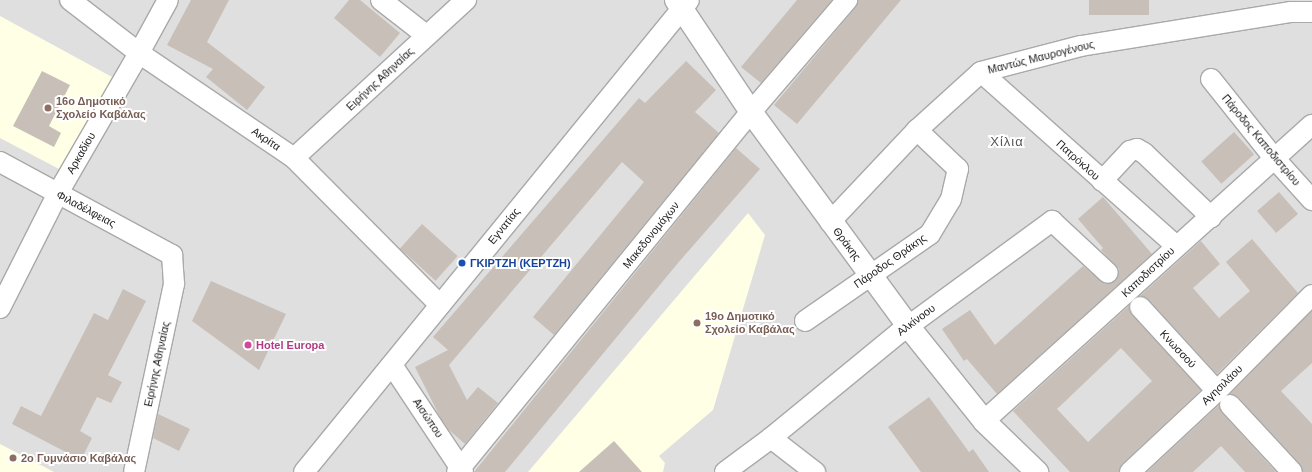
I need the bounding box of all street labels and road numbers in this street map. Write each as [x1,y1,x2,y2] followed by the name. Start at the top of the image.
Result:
[986,37,1096,77] street label: Μαντώς Μαυρογένους
[343,44,417,114] street label: Ειρήνης Αθηναίας
[1219,92,1303,188] street label: Πάροδος Καποδιστρίου
[249,125,283,153] street label: Ακρίτα
[64,130,98,176] street label: Αρκαδίου
[1054,137,1102,183] street label: Πατρόκλου
[54,188,118,230] street label: Φιλαδέλφειας
[620,199,682,271] street label: Μακεδονομάχων
[485,205,523,247] street label: Εγνατίας
[830,225,864,263] street label: Θράκης
[851,231,929,291] street label: Πάροδος Θράκης
[1119,244,1177,300] street label: Καποδιστρίου
[894,301,938,339] street label: Αλκίνοου
[141,320,173,408] street label: Ειρήνης Αθηναίας
[1157,327,1199,371] street label: Κνωσσού
[1199,362,1245,408] street label: Αγησιλάου
[410,396,446,440] street label: Αισώπου

